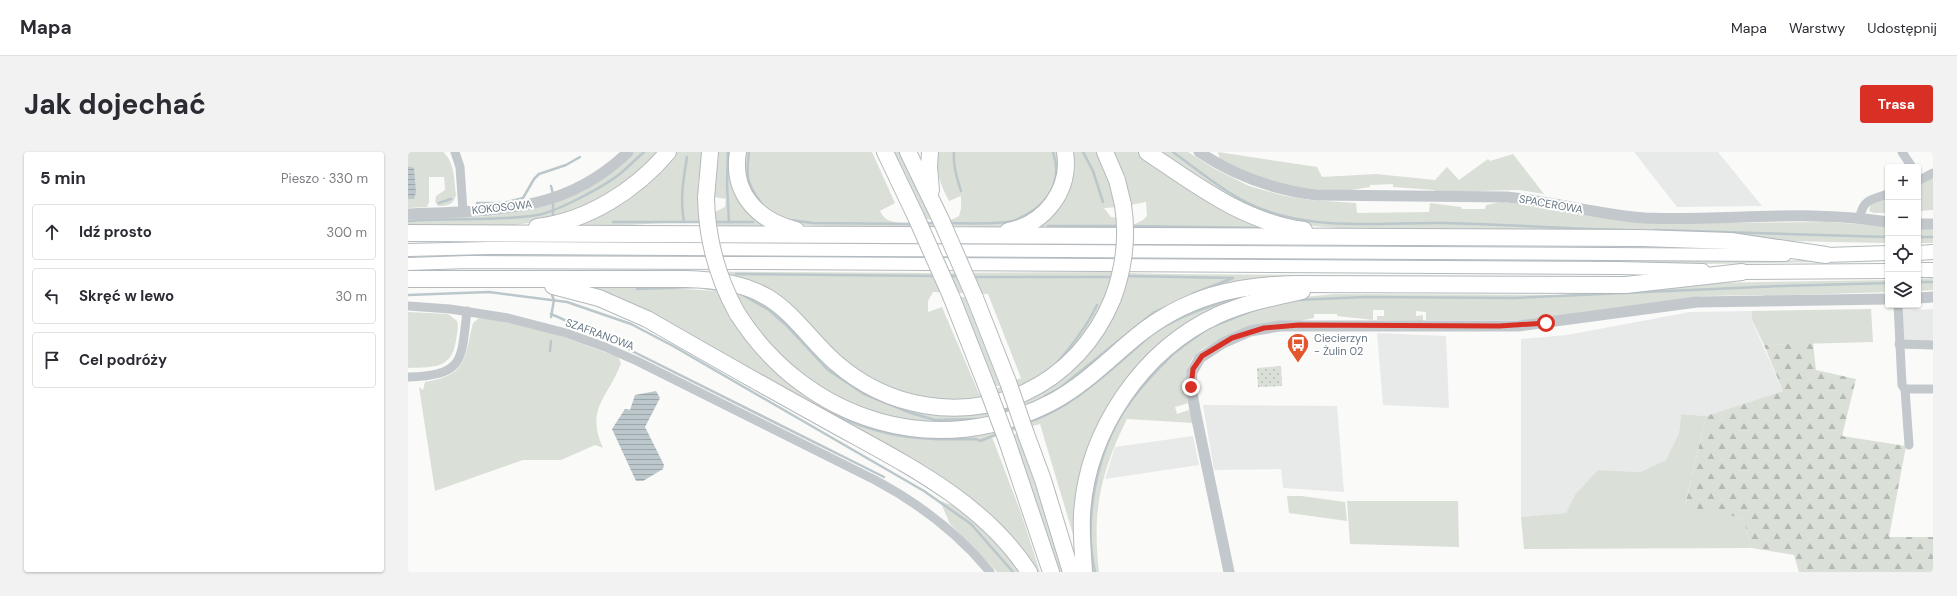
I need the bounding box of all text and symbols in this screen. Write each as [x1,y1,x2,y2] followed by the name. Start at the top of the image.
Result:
[20,15,72,40] text: Mapa
[1731,19,1767,37] text: Mapa
[1789,19,1845,37] text: Warstwy
[1867,19,1937,37] text: Udostępnij
[1860,85,1933,123] button: Trasa
[24,86,206,123] text: Jak dojechać
[1885,164,1921,308] map controls
[1885,164,1921,200] button: +
[40,167,86,189] text: 5 min
[281,170,368,187] text: Pieszo · 330 m
[1518,191,1584,217] street label: SPACEROWA
[471,197,533,217] street label: KOKOSOWA
[1885,200,1921,236] button: −
[41,221,63,243] icon: ahead
[79,222,152,242] text: Idź prosto
[326,224,367,241] text: 300 m
[1885,236,1921,272] button: locate
[1885,272,1921,308] button: layers
[41,285,63,307] icon: left
[79,286,174,306] text: Skręć w lewo
[335,288,367,305] text: 30 m
[1537,314,1555,332] route start
[564,315,636,353] street label: SZAFRANOWA
[1285,331,1311,364] bus stop icon: Ciecierzyn - Żulin 02
[1314,331,1368,358] place label: Ciecierzyn - Żulin 02
[41,349,63,371] icon: arrive
[79,350,167,370] text: Cel podróży
[1182,378,1200,396] route end

